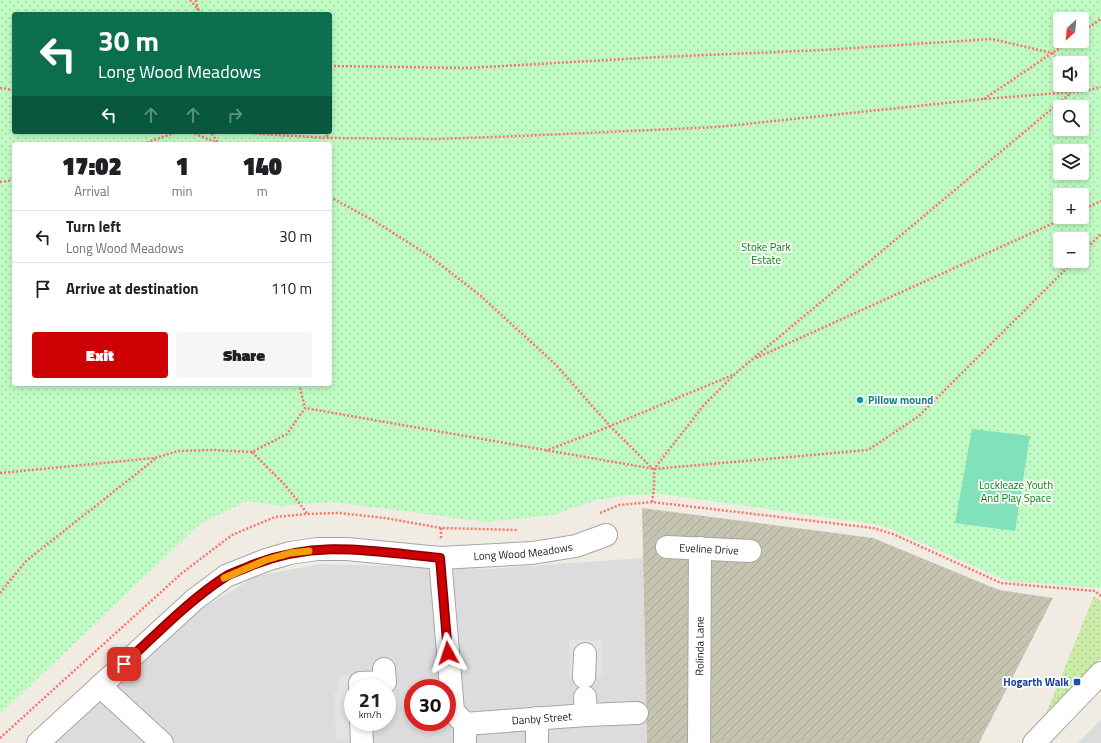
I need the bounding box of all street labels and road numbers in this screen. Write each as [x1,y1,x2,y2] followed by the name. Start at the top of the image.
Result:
[473,539,574,564] street label: Long Wood Meadows
[679,540,740,558] street label: Eveline Drive
[691,616,708,676] street label: Rolinda Lane
[511,708,573,729] street label: Danby Street

